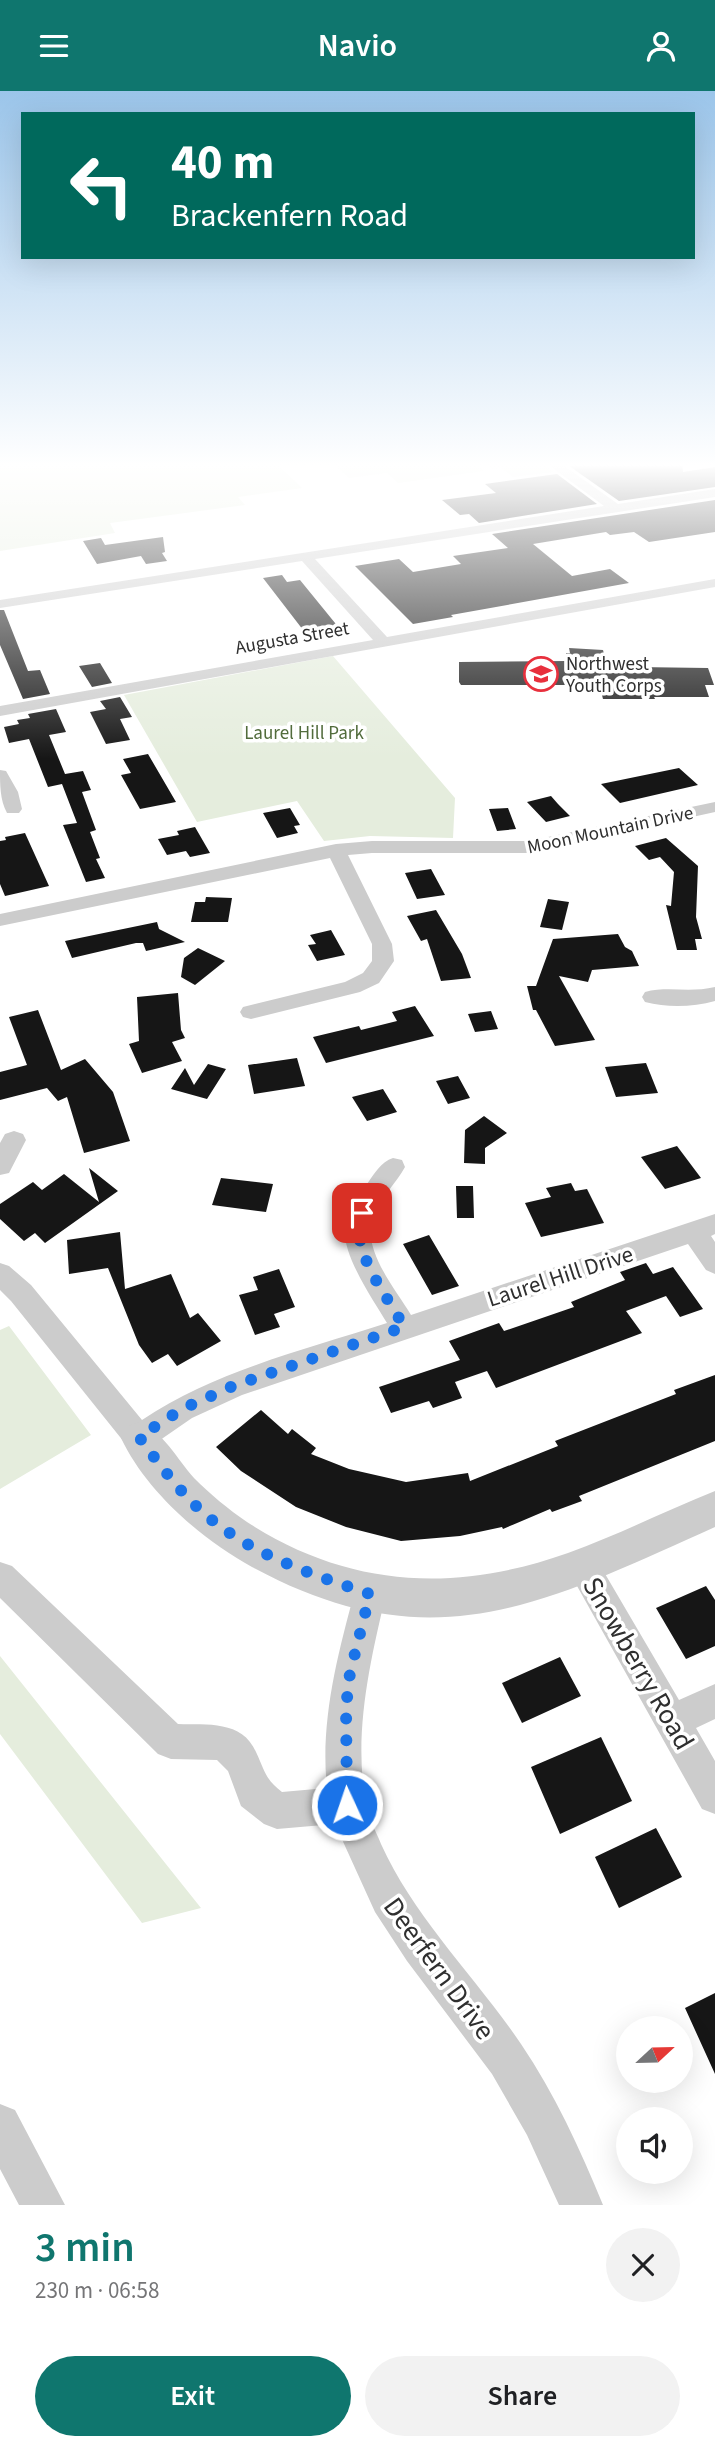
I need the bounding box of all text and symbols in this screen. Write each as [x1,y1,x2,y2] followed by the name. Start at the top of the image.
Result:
[318,23,397,69] text: Navio
[35,27,73,65] icon: menu
[642,27,680,65] icon: person
[171,128,275,198] text: 40 m
[56,140,147,231] icon: left
[171,193,408,239] text: Brackenfern Road
[233,615,352,662] street label: Augusta Street
[565,651,662,700] place label: Northwest Youth Corps
[522,655,560,693] school or university icon: Northwest Youth Corps
[244,720,364,747] park label: Laurel Hill Park
[525,800,696,861] street label: Moon Mountain Drive
[332,1183,392,1243] pin
[343,1194,381,1232] icon: arrive
[483,1237,637,1316] street label: Laurel Hill Drive
[572,1570,704,1757] street label: Snowberry Road
[310,1768,384,1842] position arrow
[374,1889,505,2048] street label: Deerfern Drive
[616,2016,693,2093] north arrow
[616,2016,693,2184] map controls
[616,2107,693,2184] button: sound
[35,2218,135,2278] text: 3 min
[606,2228,680,2302] button: close
[35,2274,159,2307] text: 230 m · 06:58
[35,2356,351,2436] button: Exit
[365,2356,680,2436] button: Share

